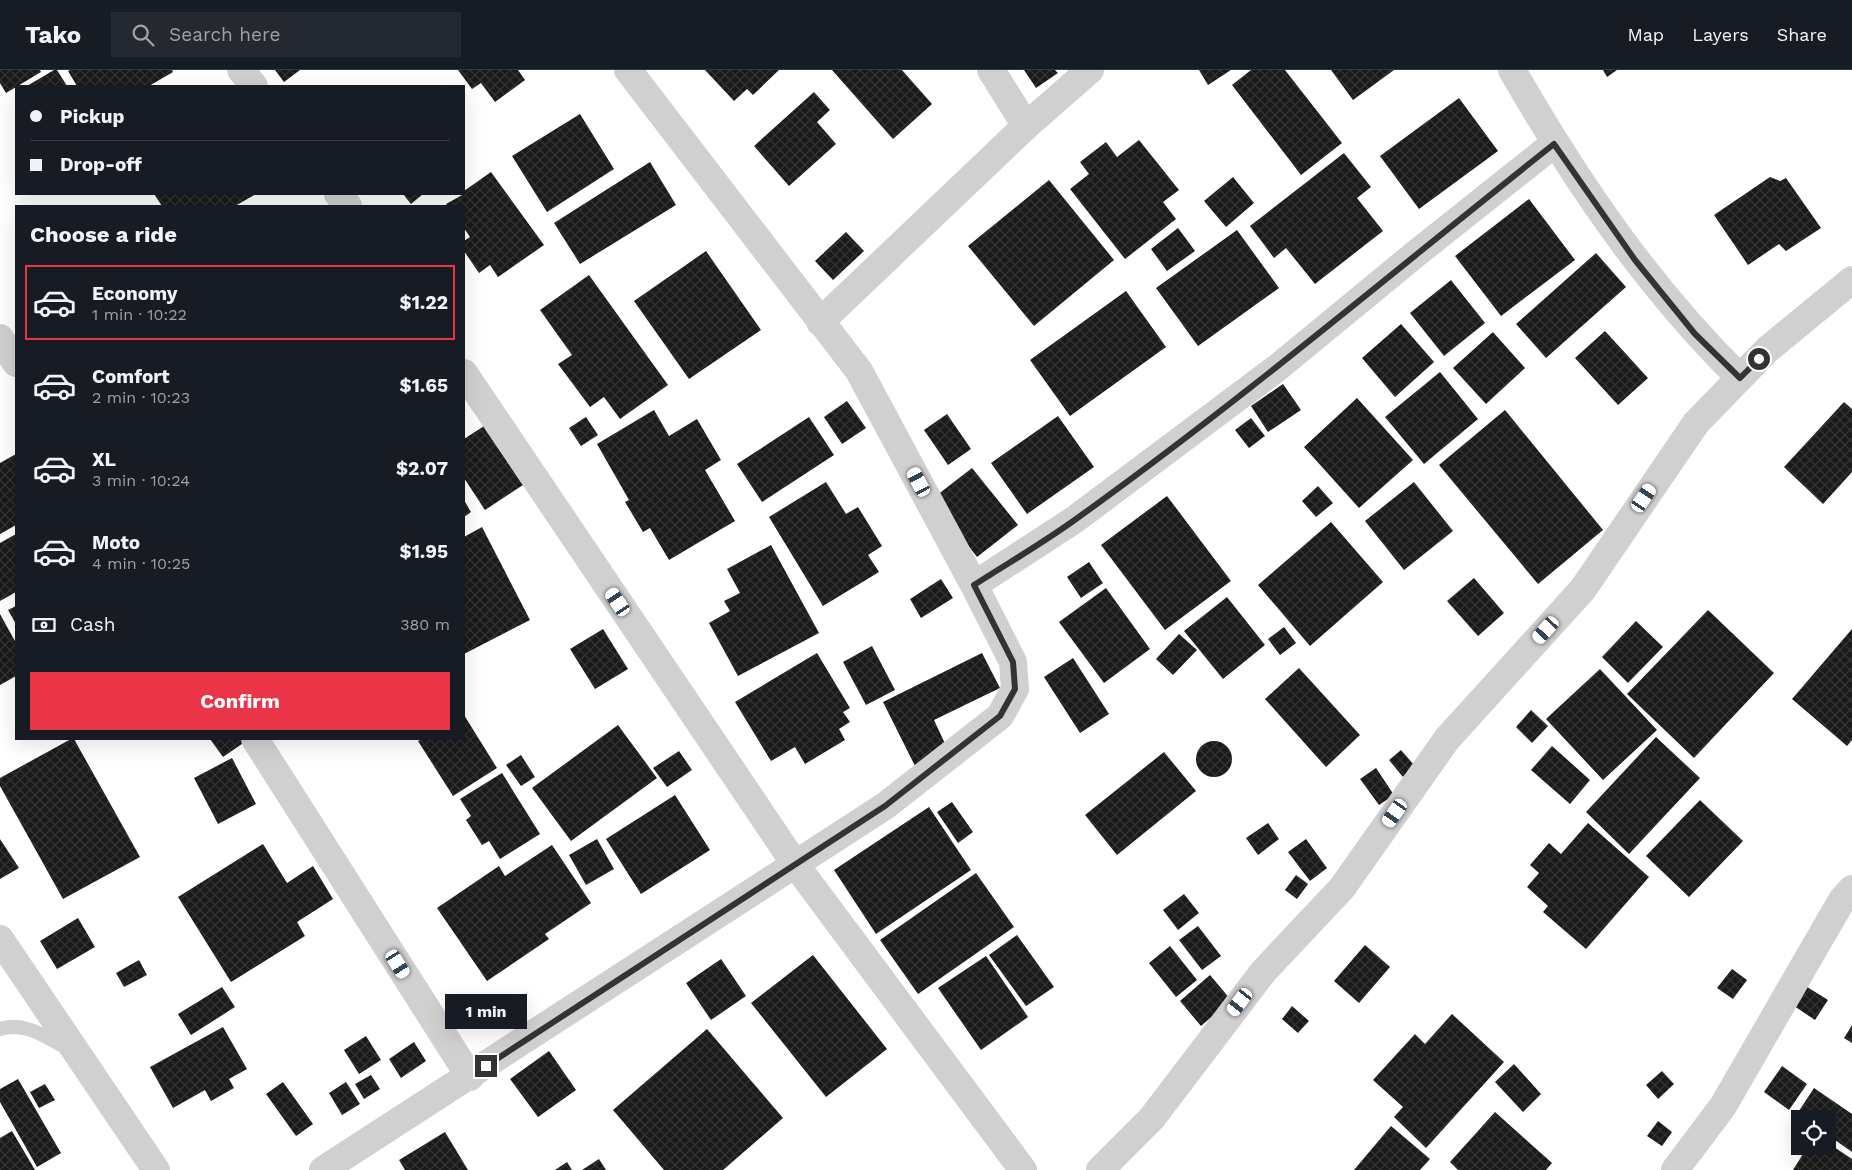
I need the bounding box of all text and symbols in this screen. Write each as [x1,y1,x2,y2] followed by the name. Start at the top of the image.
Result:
[111,12,461,57] search box
[25,21,81,49] text: Tako
[129,21,157,49] icon: search
[169,23,280,46] text: Search here
[1627,24,1664,45] text: Map
[1692,24,1749,45] text: Layers
[1777,24,1827,45] text: Share
[60,105,124,128] text: Pickup
[60,153,142,176] text: Drop-off
[30,222,177,247] text: Choose a ride
[32,280,77,325] icon: car
[92,282,177,305] text: Economy
[399,291,448,314] text: $1.22
[92,305,187,324] text: 1 min · 10:22
[1748,348,1770,370] route start
[32,363,77,408] icon: car
[92,365,170,388] text: Comfort
[399,374,448,397] text: $1.65
[92,388,190,407] text: 2 min · 10:23
[32,446,77,491] icon: car
[92,448,116,471] text: XL
[396,457,448,480] text: $2.07
[905,465,932,499] car
[92,471,190,490] text: 3 min · 10:24
[1629,481,1658,515] car
[32,529,77,574] icon: car
[92,531,140,554] text: Moto
[399,540,448,563] text: $1.95
[92,554,190,573] text: 4 min · 10:25
[603,585,632,619] car
[30,611,58,639] icon: cash
[70,613,116,636] text: Cash
[1530,614,1561,646] car
[400,615,450,634] text: 380 m
[30,672,450,730] button: Confirm
[1380,796,1409,830] car
[383,947,412,981] car
[1224,986,1255,1018] car
[445,994,527,1028] callout: 1 min
[465,1002,507,1021] text: 1 min
[475,1055,497,1077] route end
[1791,1110,1836,1155] map controls
[1791,1110,1836,1155] button: locate

